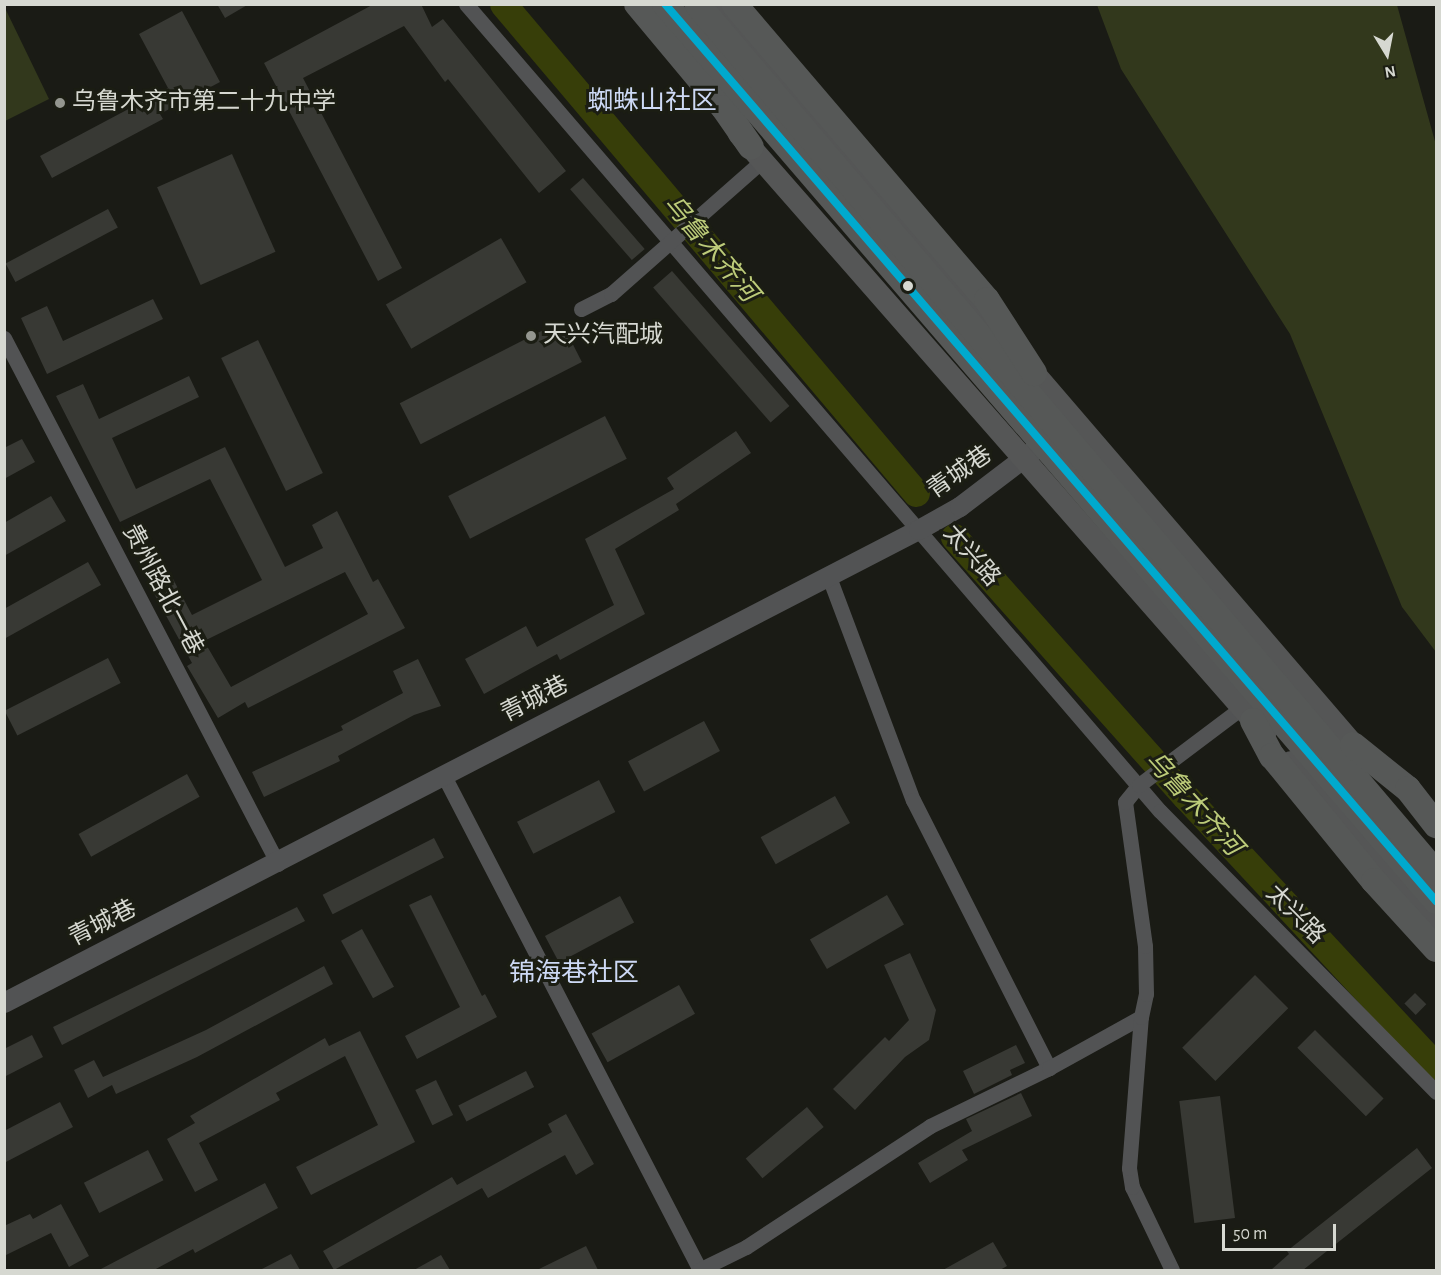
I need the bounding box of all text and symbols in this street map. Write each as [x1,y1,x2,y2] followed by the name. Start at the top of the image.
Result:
[1357,24,1417,84] north arrow
[1383,63,1397,81] text: N
[587,86,717,118] district label: 蜘蛛山社区
[72,89,336,117] place label: 乌鲁木齐市第二十九中学
[53,96,67,110] marker: 乌鲁木齐市第二十九中学
[656,189,764,309] water label: 乌鲁木齐河
[902,280,914,292] unlabelled marker
[543,322,663,350] place label: 天兴汽配城
[524,329,538,343] marker: 天兴汽配城
[922,441,998,505] street label: 青城巷
[937,519,1005,593] street label: 太兴路
[115,520,209,660] street label: 贵州路北一巷
[496,671,574,729] street label: 青城巷
[1138,745,1248,863] water label: 乌鲁木齐河
[1259,879,1331,951] street label: 太兴路
[64,895,142,953] street label: 青城巷
[509,958,639,990] district label: 锦海巷社区
[1225,1212,1339,1250] scale bar
[1233,1225,1267,1243] text: 50 m

